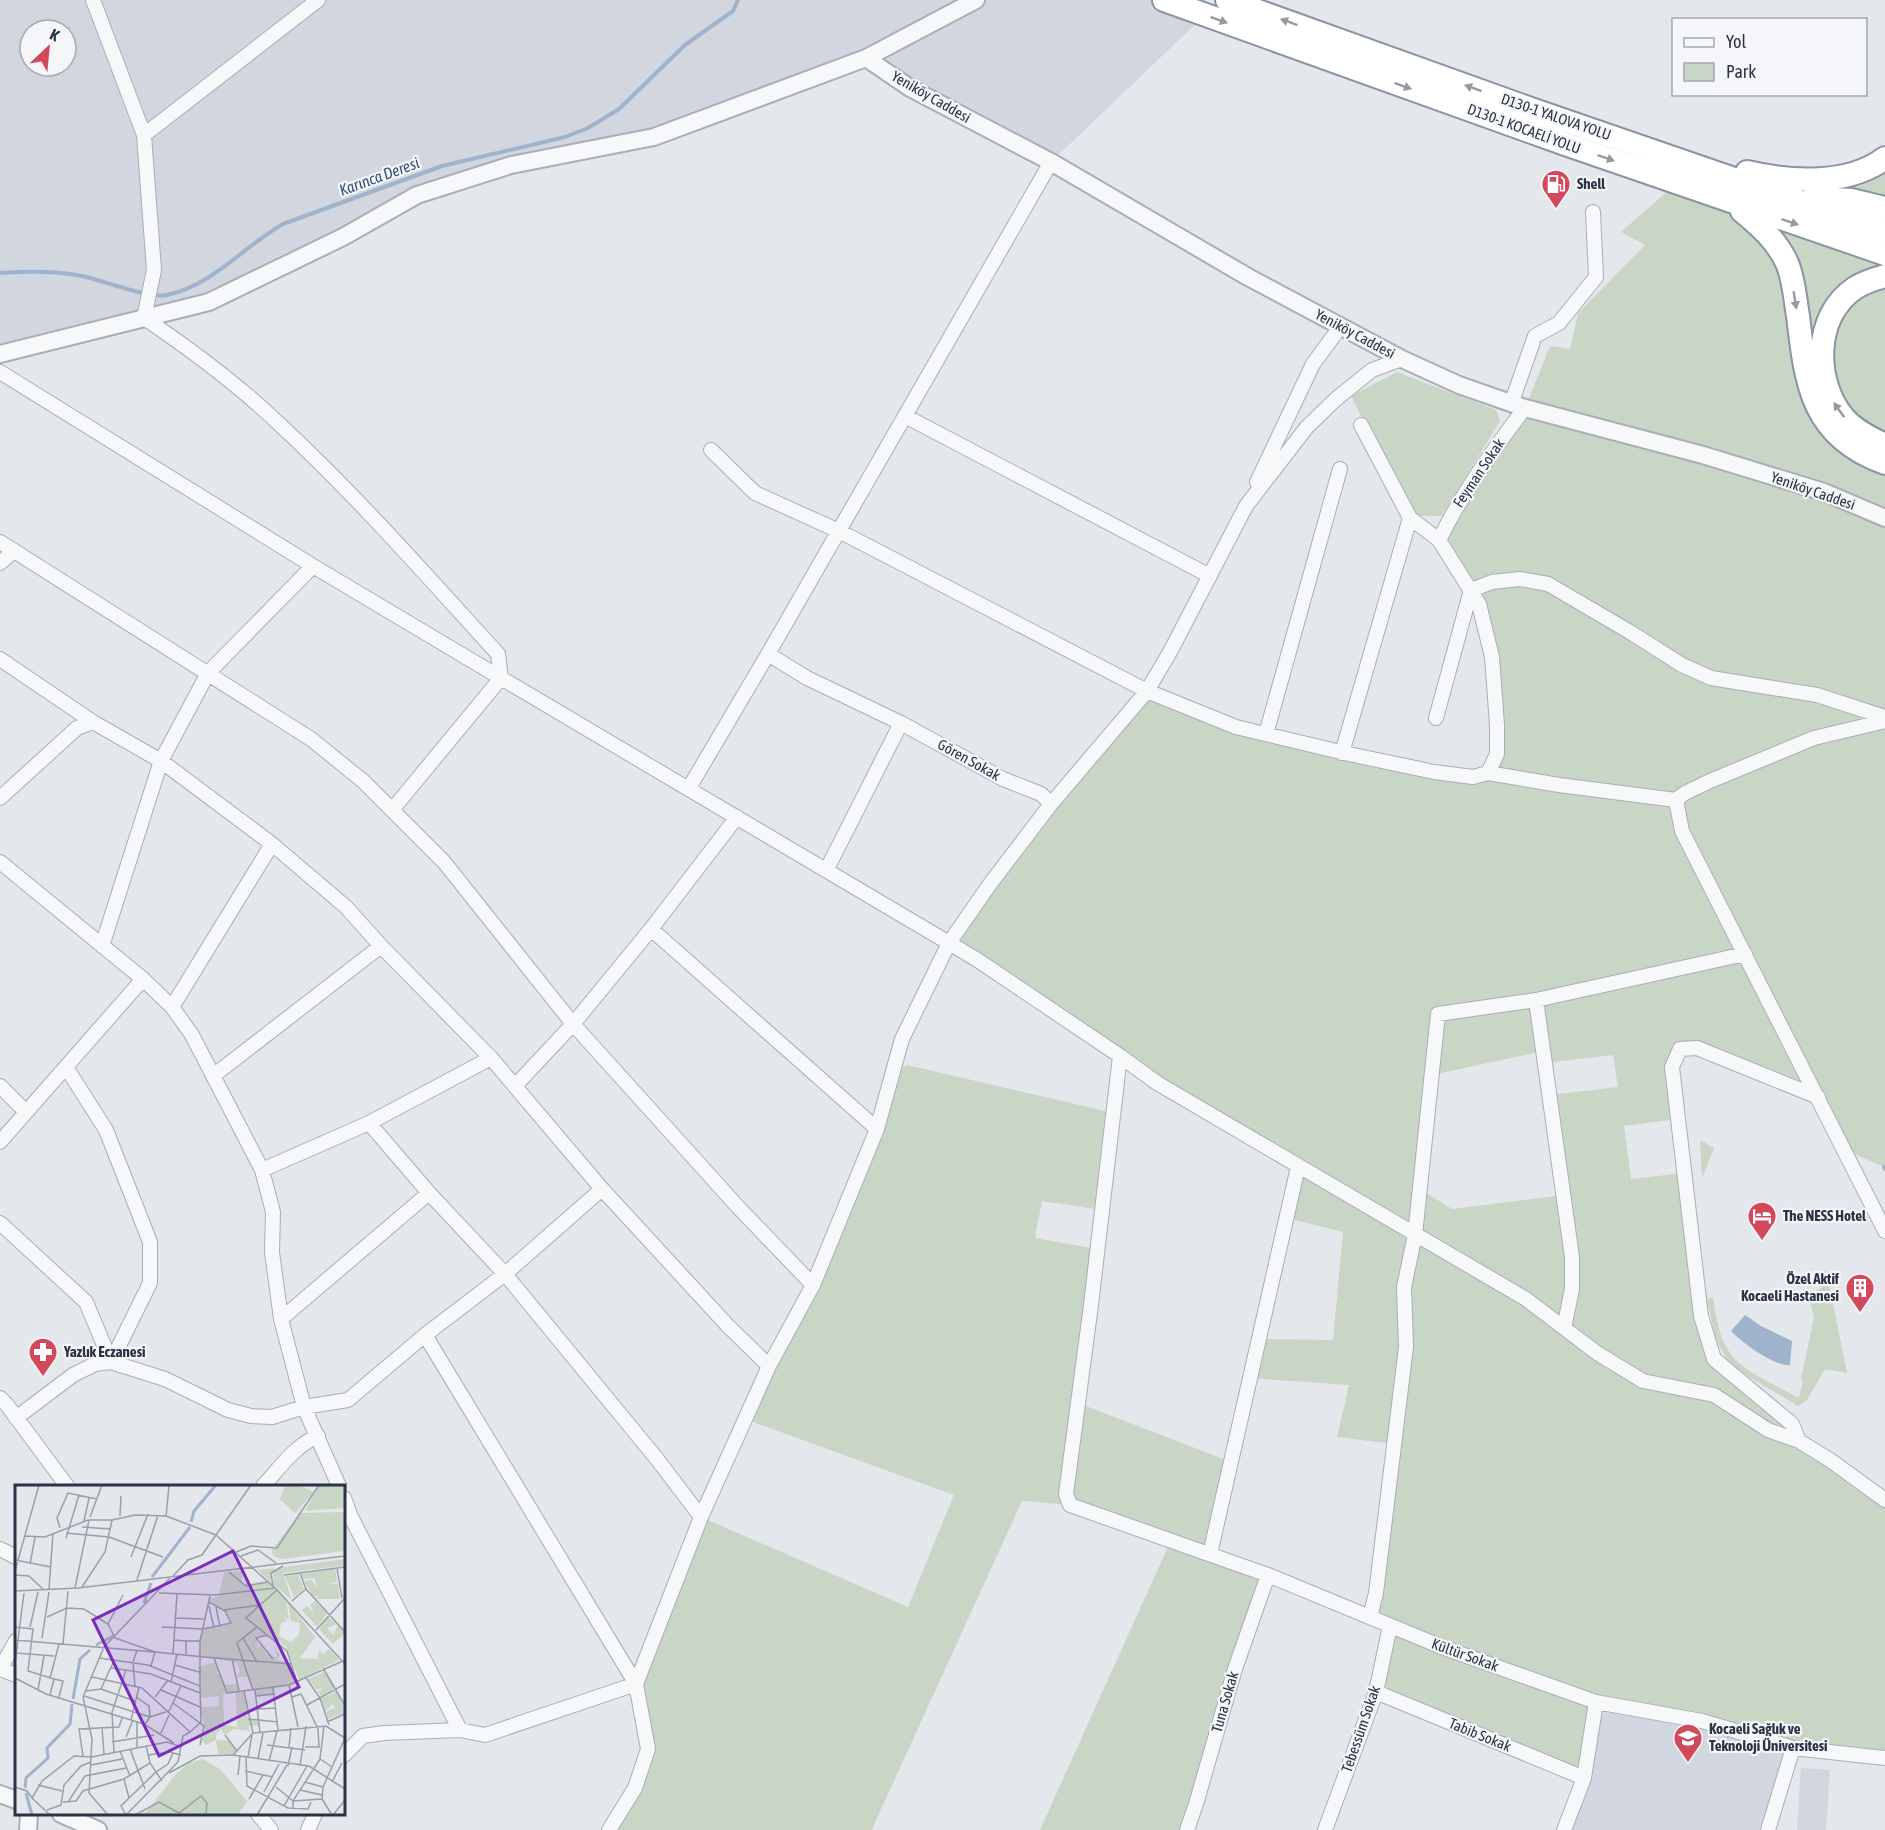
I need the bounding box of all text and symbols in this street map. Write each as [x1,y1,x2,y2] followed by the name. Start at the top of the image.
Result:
[1210,16,1228,26] one-way arrow
[1280,17,1298,27] one-way arrow
[18,18,78,78] north arrow
[1672,18,1867,96] legend
[47,25,62,44] text: K
[1726,31,1746,52] text: Yol
[1726,61,1756,82] text: Park
[889,67,974,126] street label: Yeniköy Caddesi
[1394,81,1412,91] one-way arrow
[1464,82,1482,92] one-way arrow
[1499,90,1613,143] street label: D130-1 YALOVA YOLU
[1465,100,1583,157] street label: D130-1 KOCAELİ YOLU
[337,153,422,199] water label: Karınca Deresi
[1597,154,1615,164] one-way arrow
[1540,168,1572,210] fuel station icon: Shell
[1577,175,1606,192] place label: Shell
[1781,218,1799,228] one-way arrow
[1791,291,1800,310] one-way arrow
[1312,305,1398,362] street label: Yeniköy Caddesi
[1833,403,1845,419] one-way arrow
[1449,435,1508,510] street label: Feyman Sokak
[1769,468,1858,513] street label: Yeniköy Caddesi
[935,735,1004,784] street label: Gören Sokak
[1746,1200,1778,1242] hotel icon: The NESS Hotel
[1783,1207,1867,1224] place label: The NESS Hotel
[1741,1270,1840,1304] place label: Özel Aktif Kocaeli Hastanesi
[1844,1272,1876,1314] building icon: Özel Aktif Kocaeli Hastanesi
[27,1336,59,1378] pharmacy icon: Yazlık Eczanesi
[63,1343,145,1360] place label: Yazlık Eczanesi
[15,1485,345,1815] inset map
[1429,1635,1501,1675] street label: Kültür Sokak
[1208,1669,1241,1734] street label: Tuna Sokak
[1338,1683,1383,1774] street label: Tebessüm Sokak
[1447,1714,1514,1755] street label: Tabib Sokak
[1709,1720,1828,1754] place label: Kocaeli Sağlık ve Teknoloji Üniversitesi
[1672,1722,1704,1764] school or university icon: Kocaeli Sağlık ve Teknoloji Üniversitesi

